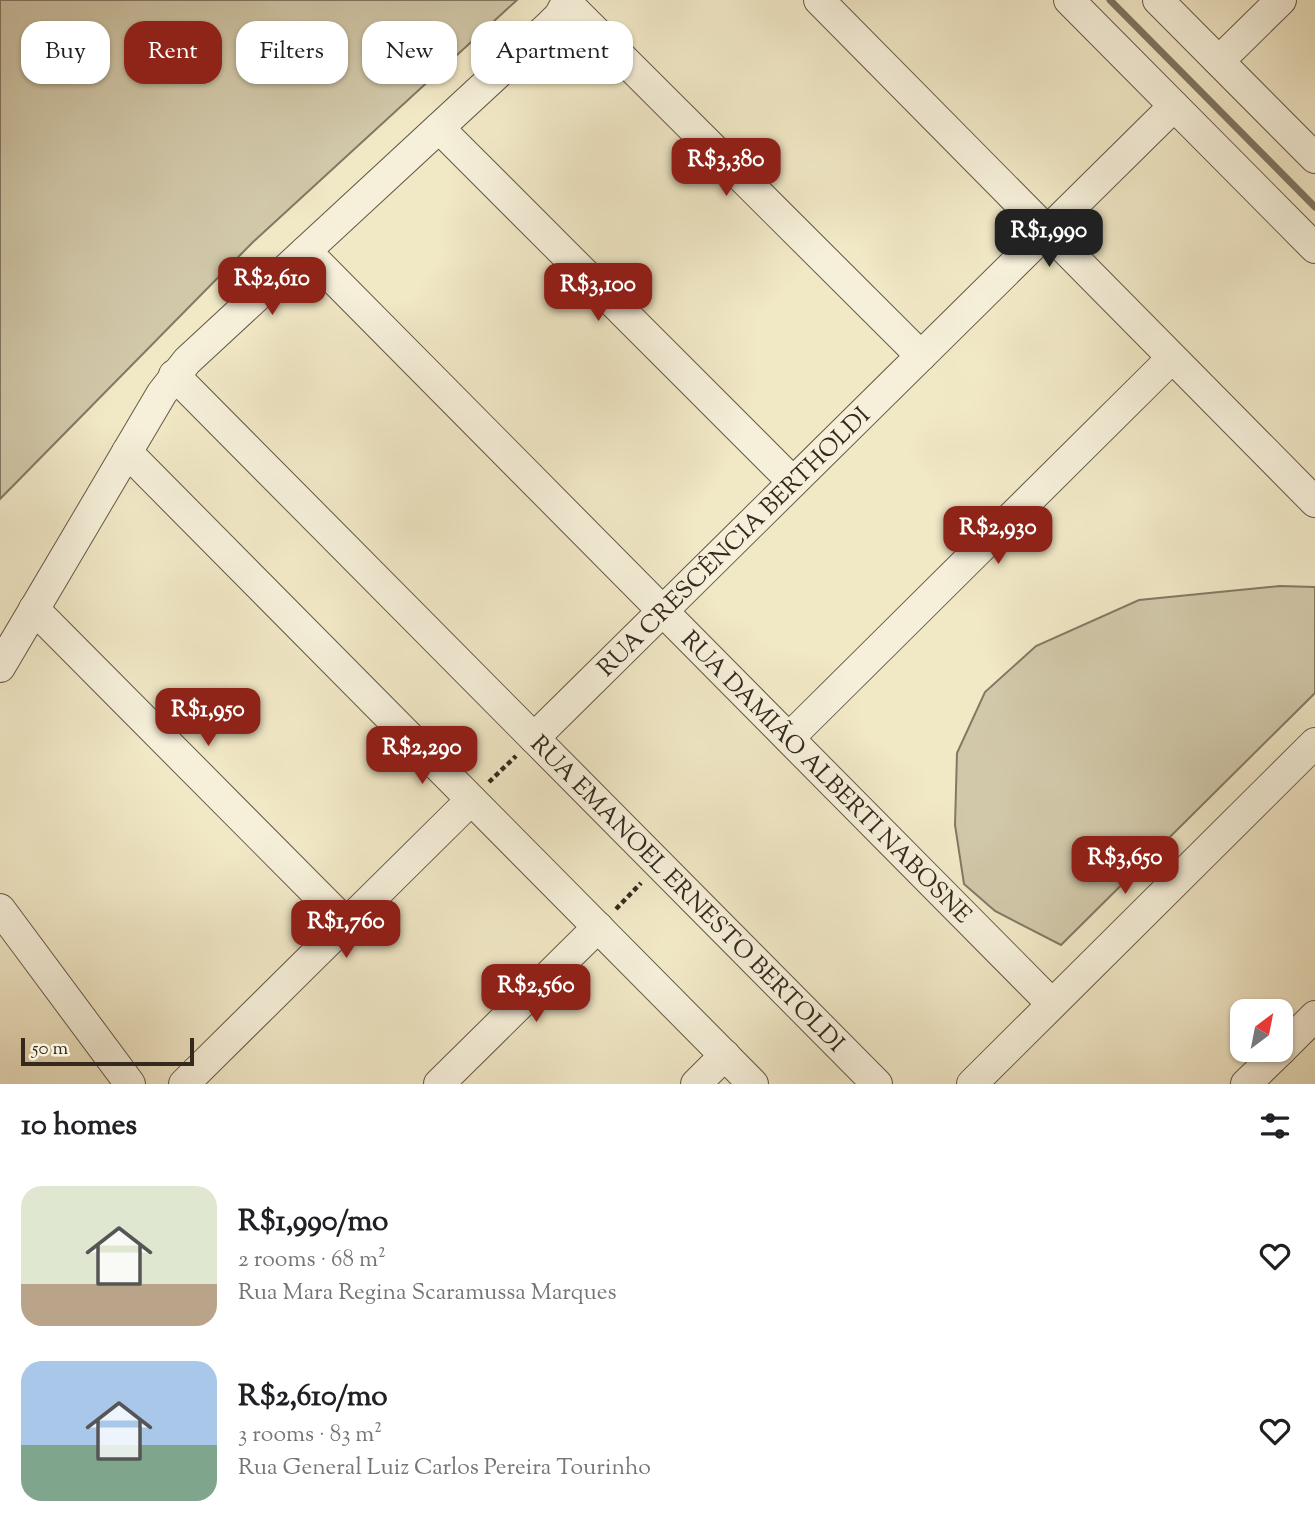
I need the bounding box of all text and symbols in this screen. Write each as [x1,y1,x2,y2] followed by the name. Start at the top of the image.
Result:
[21,21,110,84] chip: Buy
[124,21,222,84] chip: Rent
[236,21,348,84] chip: Filters
[362,21,457,84] chip: New
[471,21,633,84] chip: Apartment
[661,138,791,198] pin: R$3,380
[688,144,764,177] text: R$3,380
[984,210,1114,269] pin: R$1,990
[1011,215,1087,248] text: R$1,990
[207,258,337,317] pin: R$2,610
[234,263,310,296] text: R$2,610
[533,264,663,323] pin: R$3,100
[560,269,636,302] text: R$3,100
[591,400,879,685] street label: RUA CRESCÊNCIA BERTHOLDI
[933,506,1063,566] pin: R$2,930
[959,512,1037,545] text: R$2,930
[673,624,979,933] street label: RUA DAMIÃO ALBERTI NABOSNE
[143,688,273,748] pin: R$1,950
[171,694,245,727] text: R$1,950
[357,726,487,786] pin: R$2,290
[522,729,852,1061] street label: RUA EMANOEL ERNESTO BERTOLDI
[382,732,462,765] text: R$2,290
[1060,836,1190,896] pin: R$3,650
[1088,842,1162,875] text: R$3,650
[281,900,411,960] pin: R$1,760
[307,906,385,939] text: R$1,760
[471,964,601,1024] pin: R$2,560
[497,970,575,1003] text: R$2,560
[1230,999,1293,1062] north arrow
[1230,999,1293,1062] map controls
[21,1035,194,1067] scale bar
[32,1036,68,1063] text: 50 m
[21,1105,137,1148] text: 10 homes
[1256,1107,1294,1145] icon: filters
[238,1201,388,1244] text: R$1,990/mo
[77,1214,161,1298] icon: home
[1256,1237,1294,1275] icon: heart
[238,1244,386,1277] text: 2 rooms · 68 m²
[238,1277,616,1310] text: Rua Mara Regina Scaramussa Marques
[238,1376,388,1419] text: R$2,610/mo
[77,1389,161,1473] icon: home
[1256,1412,1294,1450] icon: heart
[238,1419,382,1452] text: 3 rooms · 83 m²
[238,1452,651,1485] text: Rua General Luiz Carlos Pereira Tourinho

